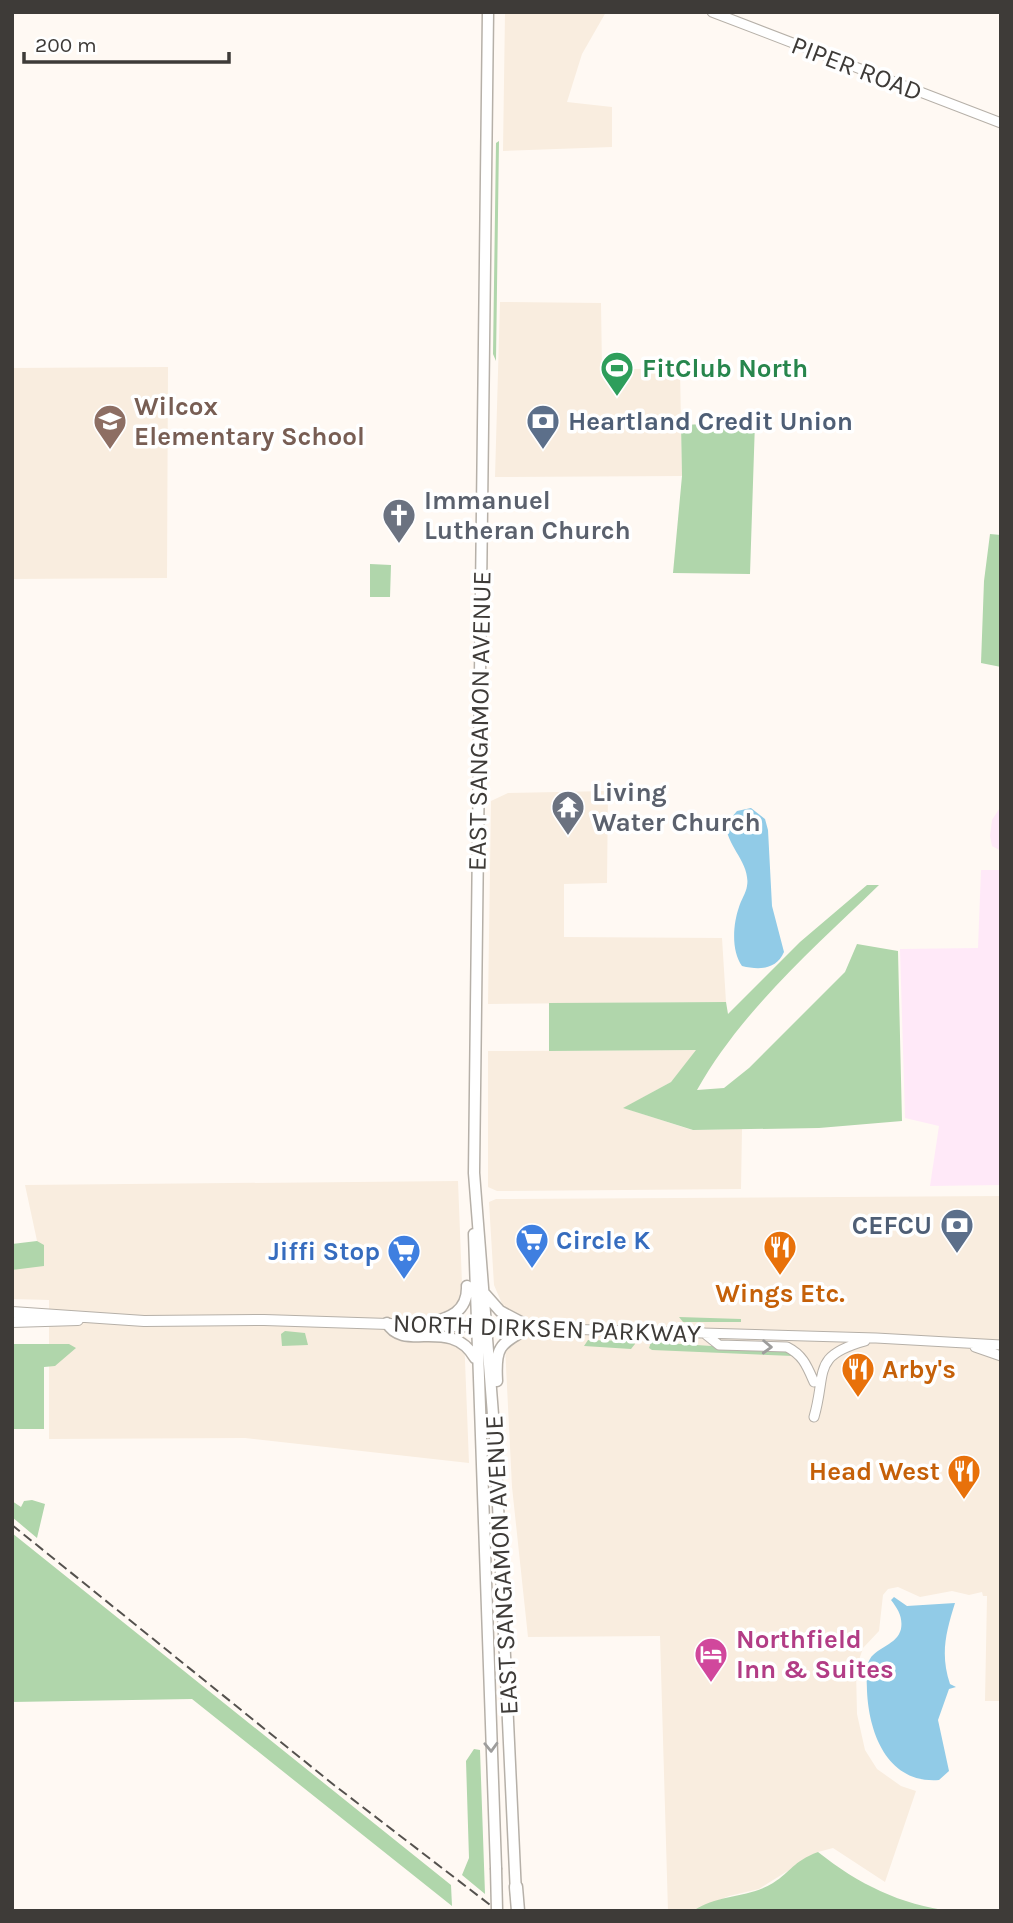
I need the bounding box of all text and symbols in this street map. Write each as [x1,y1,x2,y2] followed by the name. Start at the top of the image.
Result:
[24,21,229,65] scale bar
[787,29,927,108] street label: PIPER ROAD
[35,33,97,57] text: 200 m
[598,349,636,398] sports icon: FitClub North
[642,353,808,384] place label: FitClub North
[134,391,365,452] place label: Wilcox Elementary School
[91,402,129,451] school or university icon: Wilcox Elementary School
[524,402,562,451] bank icon: Heartland Credit Union
[568,406,853,437] place label: Heartland Credit Union
[424,485,631,546] place label: Immanuel Lutheran Church
[380,496,418,545] church icon: Immanuel Lutheran Church
[461,571,498,871] street label: EAST SANGAMON AVENUE
[592,777,761,838] place label: Living Water Church
[549,788,587,837] temple icon: Living Water Church
[938,1206,976,1255] bank icon: CEFCU
[852,1210,932,1241] place label: CEFCU
[513,1221,551,1270] supermarket icon: Circle K
[556,1225,650,1256] place label: Circle K
[761,1228,799,1277] restaurant icon: Wings Etc.
[385,1232,423,1281] supermarket icon: Jiffi Stop
[268,1236,380,1267] place label: Jiffi Stop
[715,1278,845,1309] place label: Wings Etc.
[392,1308,702,1349] street label: NORTH DIRKSEN PARKWAY
[761,1339,772,1354] one-way arrow
[839,1350,877,1399] restaurant icon: Arby's
[882,1354,956,1385] place label: Arby's
[478,1414,525,1716] street label: EAST SANGAMON AVENUE
[945,1452,983,1501] restaurant icon: Head West
[809,1456,940,1487] place label: Head West
[736,1624,894,1685] place label: Northfield Inn & Suites
[692,1635,730,1684] hotel icon: Northfield Inn & Suites
[484,1742,499,1753] one-way arrow

